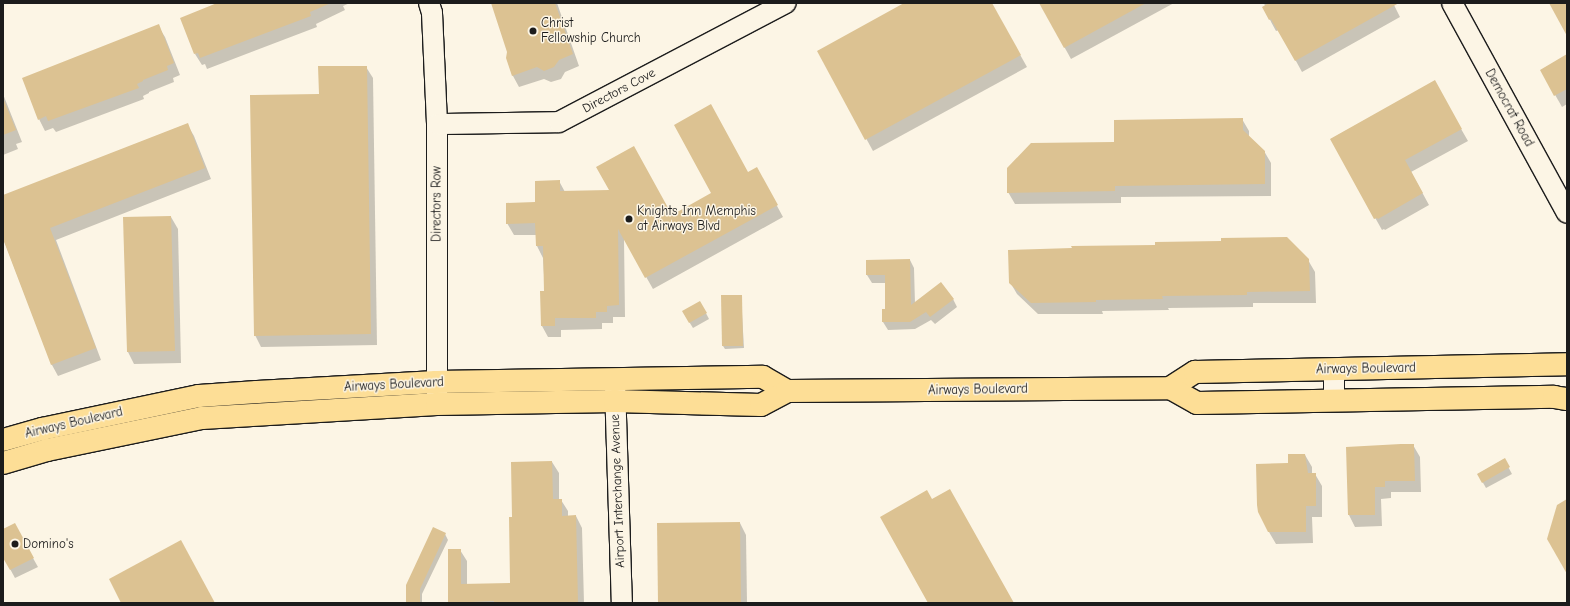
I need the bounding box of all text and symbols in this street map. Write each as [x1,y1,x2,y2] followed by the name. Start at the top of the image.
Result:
[541,16,641,47] place label: Christ Fellowship Church
[528,26,538,36] marker: Christ Fellowship Church
[580,65,658,117] street label: Directors Cove
[1481,66,1537,150] street label: Democrat Road
[429,166,445,242] street label: Directors Row
[637,204,756,235] place label: Knights Inn Memphis at Airways Blvd
[624,214,634,224] marker: Knights Inn Memphis at Airways Blvd
[1316,360,1416,378] street label: Airways Boulevard
[344,375,444,395] street label: Airways Boulevard
[928,381,1028,399] street label: Airways Boulevard
[24,404,124,442] street label: Airways Boulevard
[608,414,628,568] street label: Airport Interchange Avenue
[23,536,74,552] place label: Domino's
[10,539,20,549] marker: Domino's

